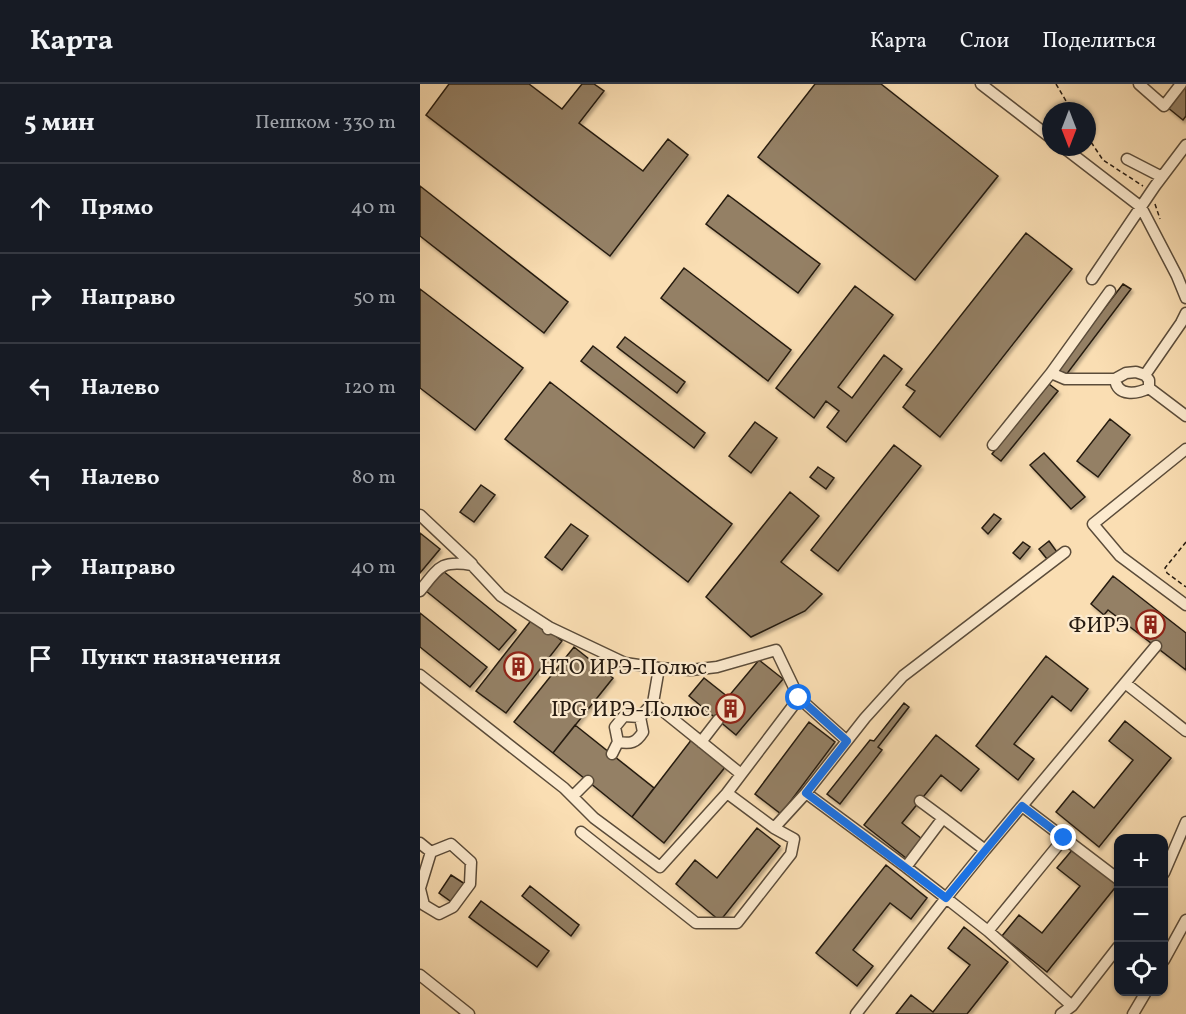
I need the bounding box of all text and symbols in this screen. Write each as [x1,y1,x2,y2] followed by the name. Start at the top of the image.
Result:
[30,22,113,61] text: Карта
[870,27,927,56] text: Карта
[960,27,1009,56] text: Слои
[1042,27,1156,56] text: Поделиться
[1042,102,1096,156] north arrow
[24,105,95,141] text: 5 мин
[255,109,396,137] text: Пешком · 330 m
[24,192,57,225] icon: ahead
[81,193,153,224] text: Прямо
[351,194,396,222] text: 40 m
[24,282,57,315] icon: right
[81,283,175,314] text: Направо
[353,284,396,312] text: 50 m
[24,372,57,405] icon: left
[81,373,160,404] text: Налево
[344,374,396,402] text: 120 m
[24,462,57,495] icon: left
[81,463,160,494] text: Налево
[352,464,396,492] text: 80 m
[24,552,57,585] icon: right
[81,553,175,584] text: Направо
[351,554,396,582] text: 40 m
[1134,608,1166,640] building icon: ФИРЭ
[1068,611,1129,642] place label: ФИРЭ
[24,642,57,675] icon: arrive
[81,643,281,674] text: Пункт назначения
[503,650,535,682] building icon: НТО ИРЭ-Полюс
[540,653,707,684] place label: НТО ИРЭ-Полюс
[785,684,811,710] route start
[715,692,747,724] building icon: IPG ИРЭ-Полюс
[551,695,710,726] place label: IPG ИРЭ-Полюс
[1050,824,1076,850] route end
[1114,834,1168,996] map controls
[1114,834,1168,888] button: +
[1114,888,1168,942] button: −
[1114,942,1168,996] button: locate

